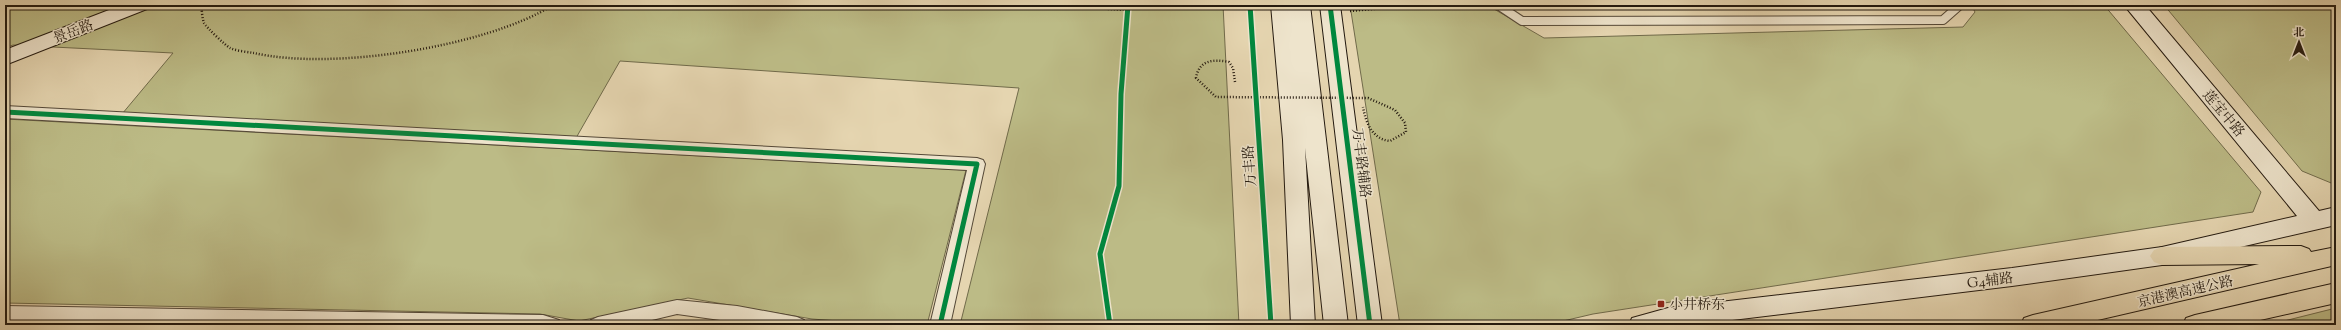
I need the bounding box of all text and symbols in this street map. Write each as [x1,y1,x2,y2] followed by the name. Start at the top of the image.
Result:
[51,16,97,50] street label: 景岳路
[2279,22,2319,62] north arrow
[2294,25,2305,41] text: 北
[2197,86,2248,142] street label: 莲宝中路
[1346,127,1374,199] street label: 万丰路辅路
[1240,144,1262,188] street label: 万丰路
[1966,269,2015,295] street label: G4辅路
[2135,272,2235,314] street label: 京港澳高速公路
[1669,296,1725,316] place label: 小井桥东
[1656,299,1666,309] marker: 小井桥东

